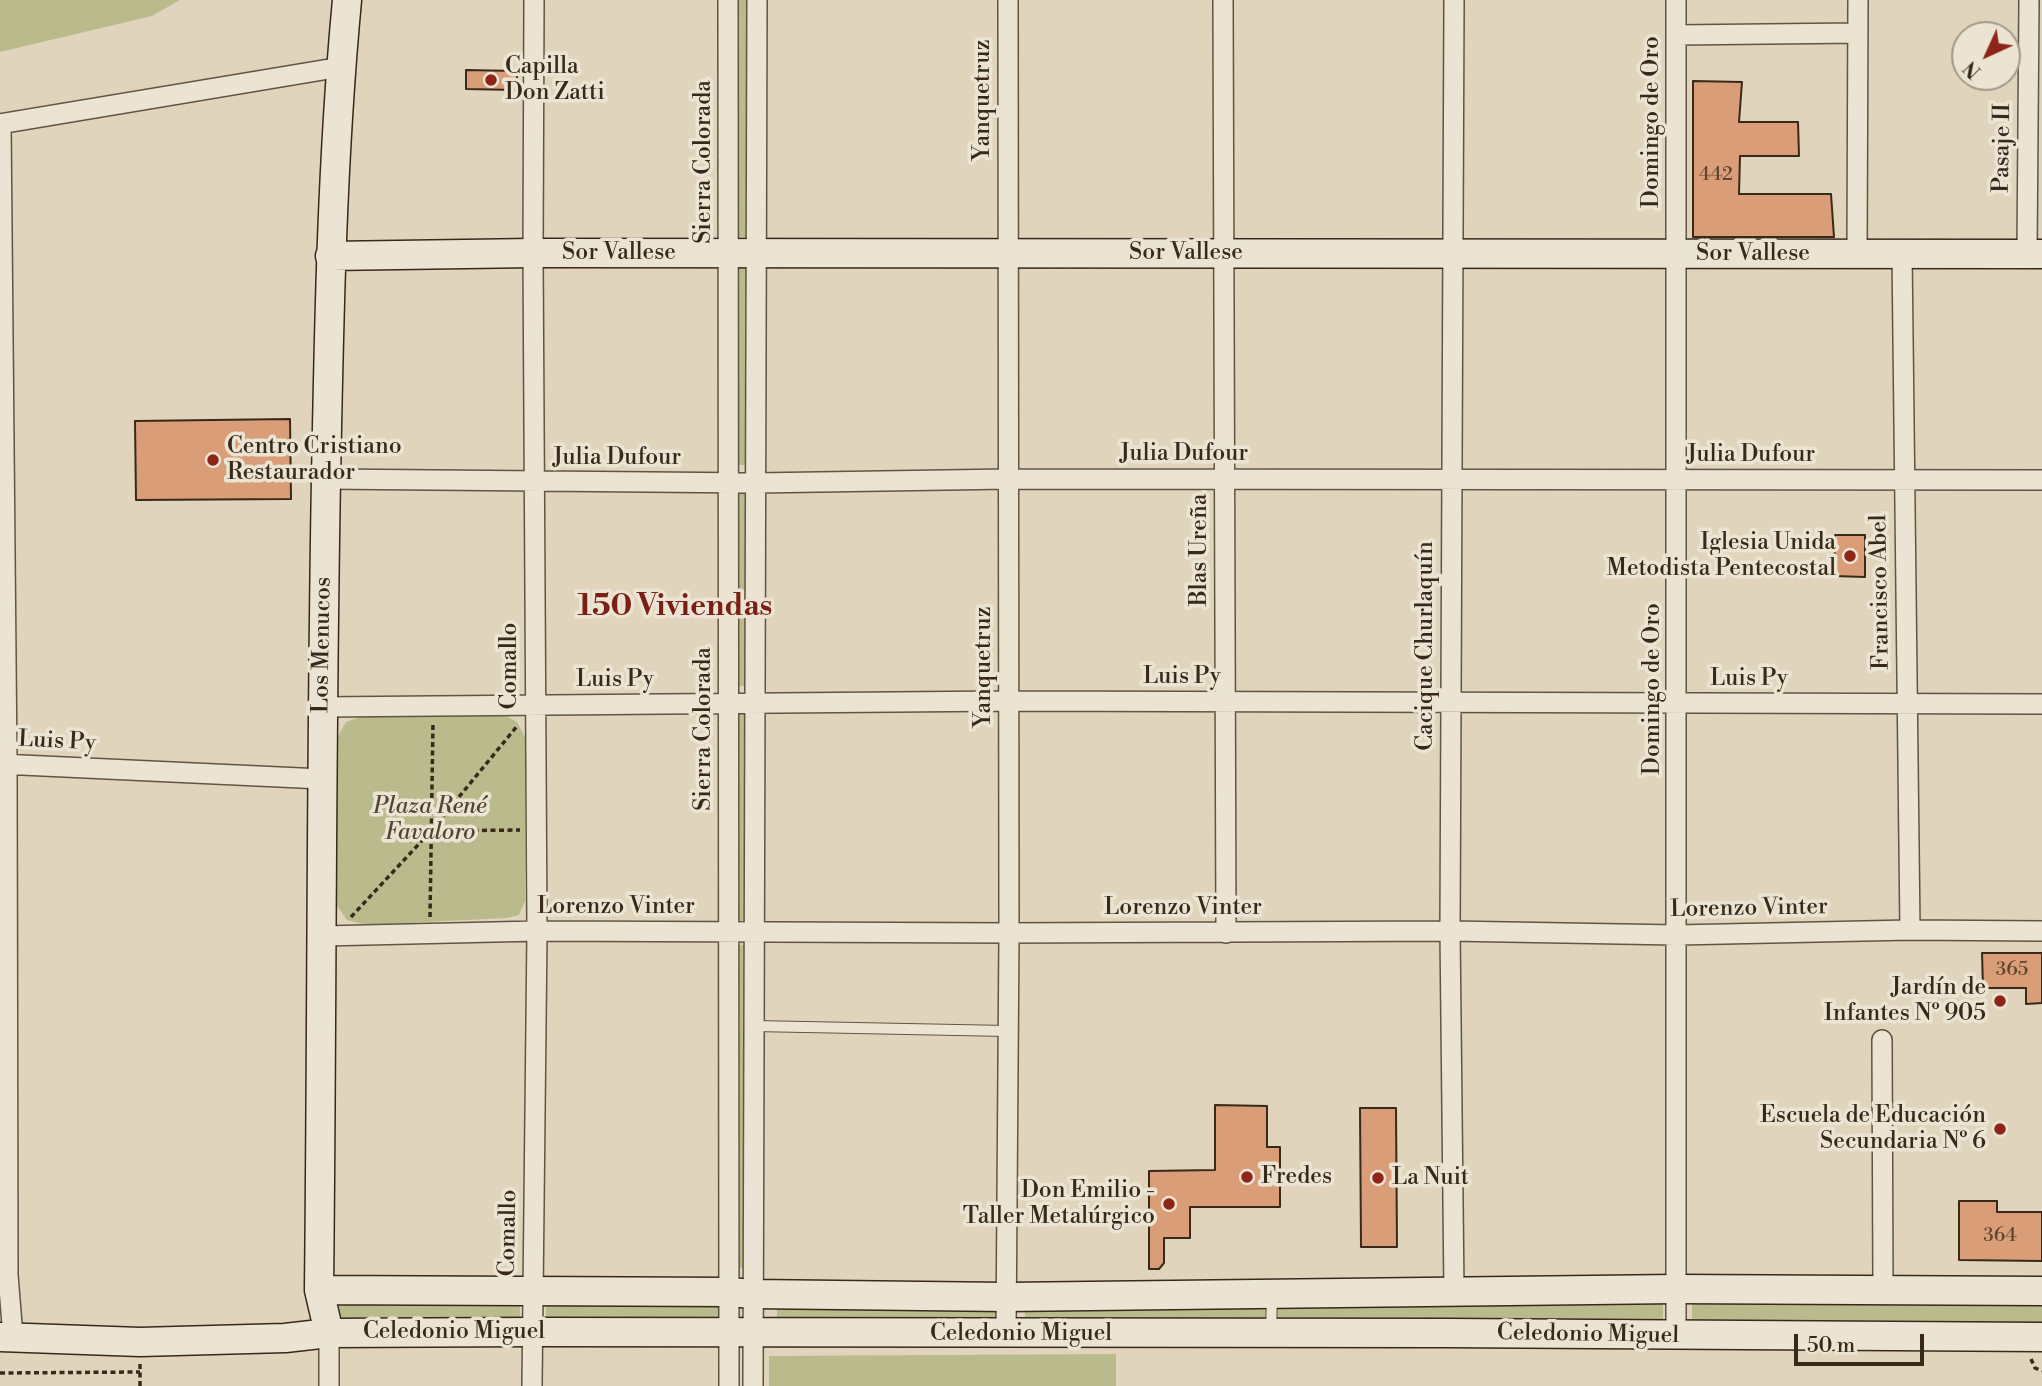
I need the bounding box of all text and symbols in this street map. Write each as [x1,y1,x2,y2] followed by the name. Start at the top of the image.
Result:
[1951,21,2021,91] north arrow
[1638,36,1666,208] street label: Domingo de Oro
[969,39,997,161] street label: Yanquetruz
[505,53,605,107] place label: Capilla Don Zatti
[1959,56,1986,83] text: N
[483,72,499,88] marker: Capilla Don Zatti
[690,80,718,244] street label: Sierra Colorada
[1988,103,2018,193] street label: Pasaje II
[1699,164,1733,186] house number: 442
[562,239,676,267] street label: Sor Vallese
[1129,239,1243,267] street label: Sor Vallese
[1696,240,1810,268] street label: Sor Vallese
[227,433,402,487] place label: Centro Cristiano Restaurador
[1120,440,1248,468] street label: Julia Dufour
[1687,441,1815,469] street label: Julia Dufour
[553,444,681,472] street label: Julia Dufour
[205,452,221,468] marker: Centro Cristiano Restaurador
[1186,494,1214,606] street label: Blas Ureña
[1866,514,1896,670] street label: Francisco Abel
[1607,529,1836,583] place label: Iglesia Unida Metodista Pentecostal
[1412,541,1440,751] street label: Cacique Churlaquín
[1842,548,1858,564] marker: Iglesia Unida Metodista Pentecostal
[308,577,338,713] street label: Los Menucos
[578,590,772,626] district label: 150 Viviendas
[1639,603,1667,775] street label: Domingo de Oro
[970,606,998,728] street label: Yanquetruz
[496,622,524,710] street label: Comallo
[690,647,718,811] street label: Sierra Colorada
[1143,663,1221,691] street label: Luis Py
[1710,665,1788,693] street label: Luis Py
[576,666,654,694] street label: Luis Py
[17,726,97,758] street label: Luis Py
[373,793,487,847] park label: Plaza René Favaloro
[537,893,695,921] street label: Lorenzo Vinter
[1104,894,1262,922] street label: Lorenzo Vinter
[1670,894,1828,924] street label: Lorenzo Vinter
[1996,959,2028,981] house number: 365
[1824,974,1986,1028] place label: Jardín de Infantes Nº 905
[1992,993,2008,1009] marker: Jardín de Infantes Nº 905
[1760,1102,1986,1156] place label: Escuela de Educación Secundaria Nº 6
[1992,1121,2008,1137] marker: Escuela de Educación Secundaria Nº 6
[1261,1163,1332,1191] place label: Fredes
[1392,1164,1469,1192] place label: La Nuit
[1239,1169,1255,1185] marker: Fredes
[1370,1170,1386,1186] marker: La Nuit
[963,1177,1155,1231] place label: Don Emilio - Taller Metalúrgico
[494,1189,524,1277] street label: Comallo
[1161,1196,1177,1212] marker: Don Emilio - Taller Metalúrgico
[1983,1225,2017,1247] house number: 364
[363,1318,545,1346] street label: Celedonio Miguel
[930,1320,1112,1348] street label: Celedonio Miguel
[1497,1320,1679,1350] street label: Celedonio Miguel
[1797,1320,1926,1364] scale bar
[1807,1333,1855,1359] text: 50 m

